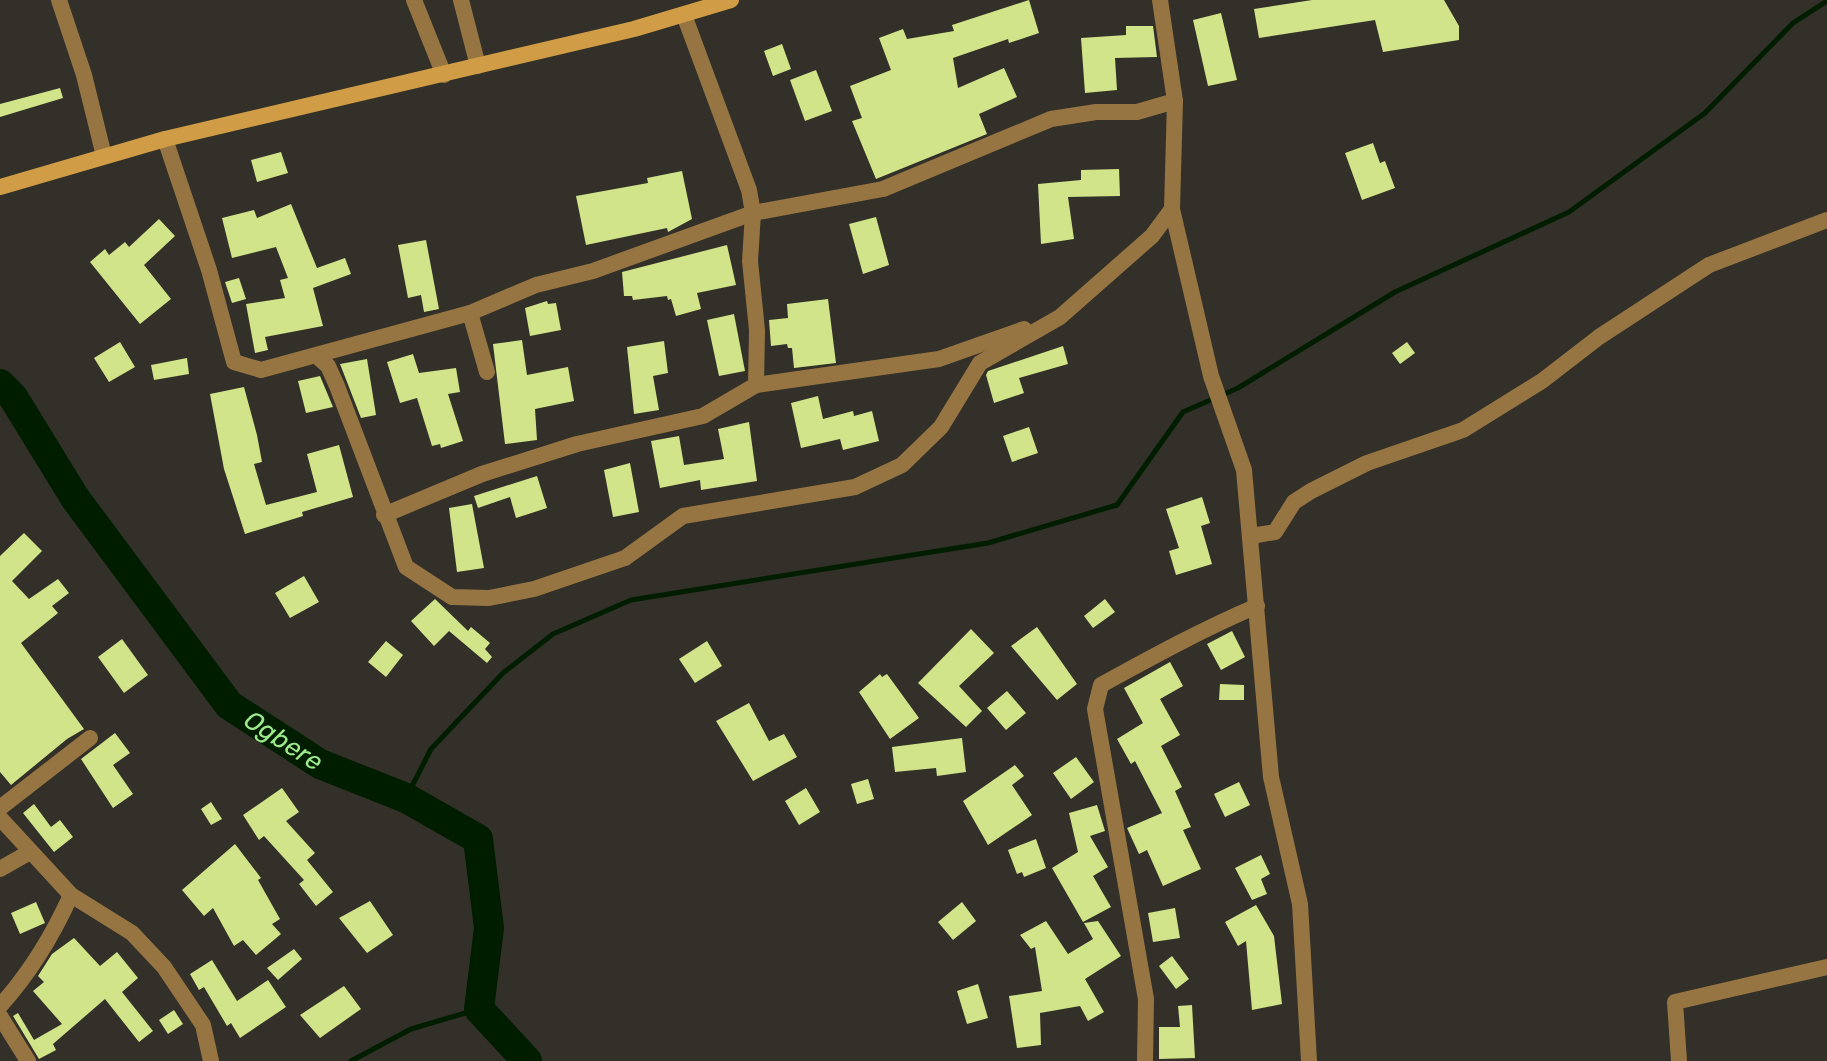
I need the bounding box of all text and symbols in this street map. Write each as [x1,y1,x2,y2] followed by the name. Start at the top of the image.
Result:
[238,704,329,778] water label: Ogbere

